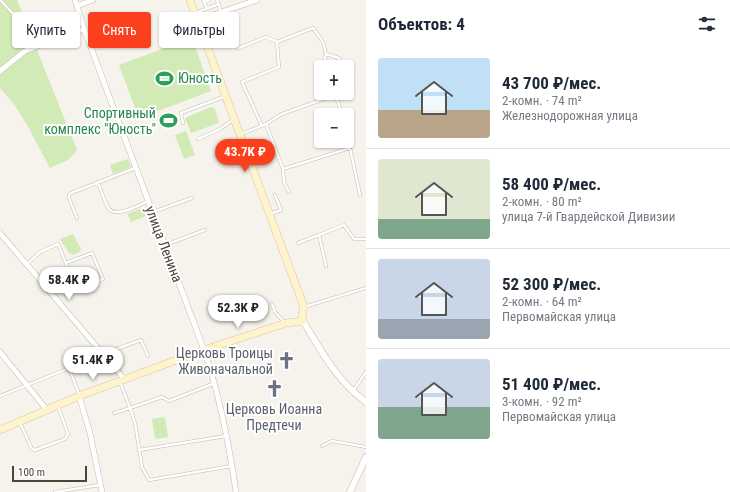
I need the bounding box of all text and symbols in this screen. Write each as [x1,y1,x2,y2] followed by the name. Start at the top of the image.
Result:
[12,12,80,48] chip: Купить
[88,12,151,48] chip: Снять
[159,12,239,48] chip: Фильтры
[696,13,718,35] icon: filters
[378,14,465,34] text: Объектов: 4
[314,60,354,148] map controls
[314,60,354,100] button: +
[155,68,175,88] sports icon: Юность
[178,70,222,86] place label: Юность
[502,73,601,93] text: 43 700 ₽/мес.
[410,74,458,122] icon: home
[502,93,582,108] text: 2-комн. · 74 m²
[44,105,156,137] place label: Спортивный комплекс "Юность"
[314,108,354,148] button: −
[502,108,638,123] text: Железнодорожная улица
[159,111,179,131] sports icon: Спортивный комплекс "Юность"
[208,139,282,173] pin: 43.7K ₽
[224,144,266,159] text: 43.7K ₽
[502,174,601,194] text: 58 400 ₽/мес.
[410,175,458,223] icon: home
[502,194,582,209] text: 2-комн. · 80 m²
[142,204,186,284] street label: улица Ленина
[502,209,675,224] text: улица 7-й Гвардейской Дивизии
[32,267,106,301] pin: 58.4K ₽
[48,272,90,287] text: 58.4K ₽
[502,274,601,294] text: 52 300 ₽/мес.
[410,275,458,323] icon: home
[502,294,582,309] text: 2-комн. · 64 m²
[201,295,275,329] pin: 52.3K ₽
[217,300,259,315] text: 52.3K ₽
[502,309,616,324] text: Первомайская улица
[176,345,273,377] place label: Церковь Троицы Живоначальной
[56,347,130,381] pin: 51.4K ₽
[276,351,296,371] church icon: Церковь Троицы Живоначальной
[72,352,114,367] text: 51.4K ₽
[502,374,601,394] text: 51 400 ₽/мес.
[410,375,458,423] icon: home
[264,379,284,399] church icon: Церковь Иоанна Предтечи
[502,394,582,409] text: 3-комн. · 92 m²
[226,401,322,433] place label: Церковь Иоанна Предтечи
[502,409,616,424] text: Первомайская улица
[12,464,87,483] scale bar
[18,466,45,479] text: 100 m

